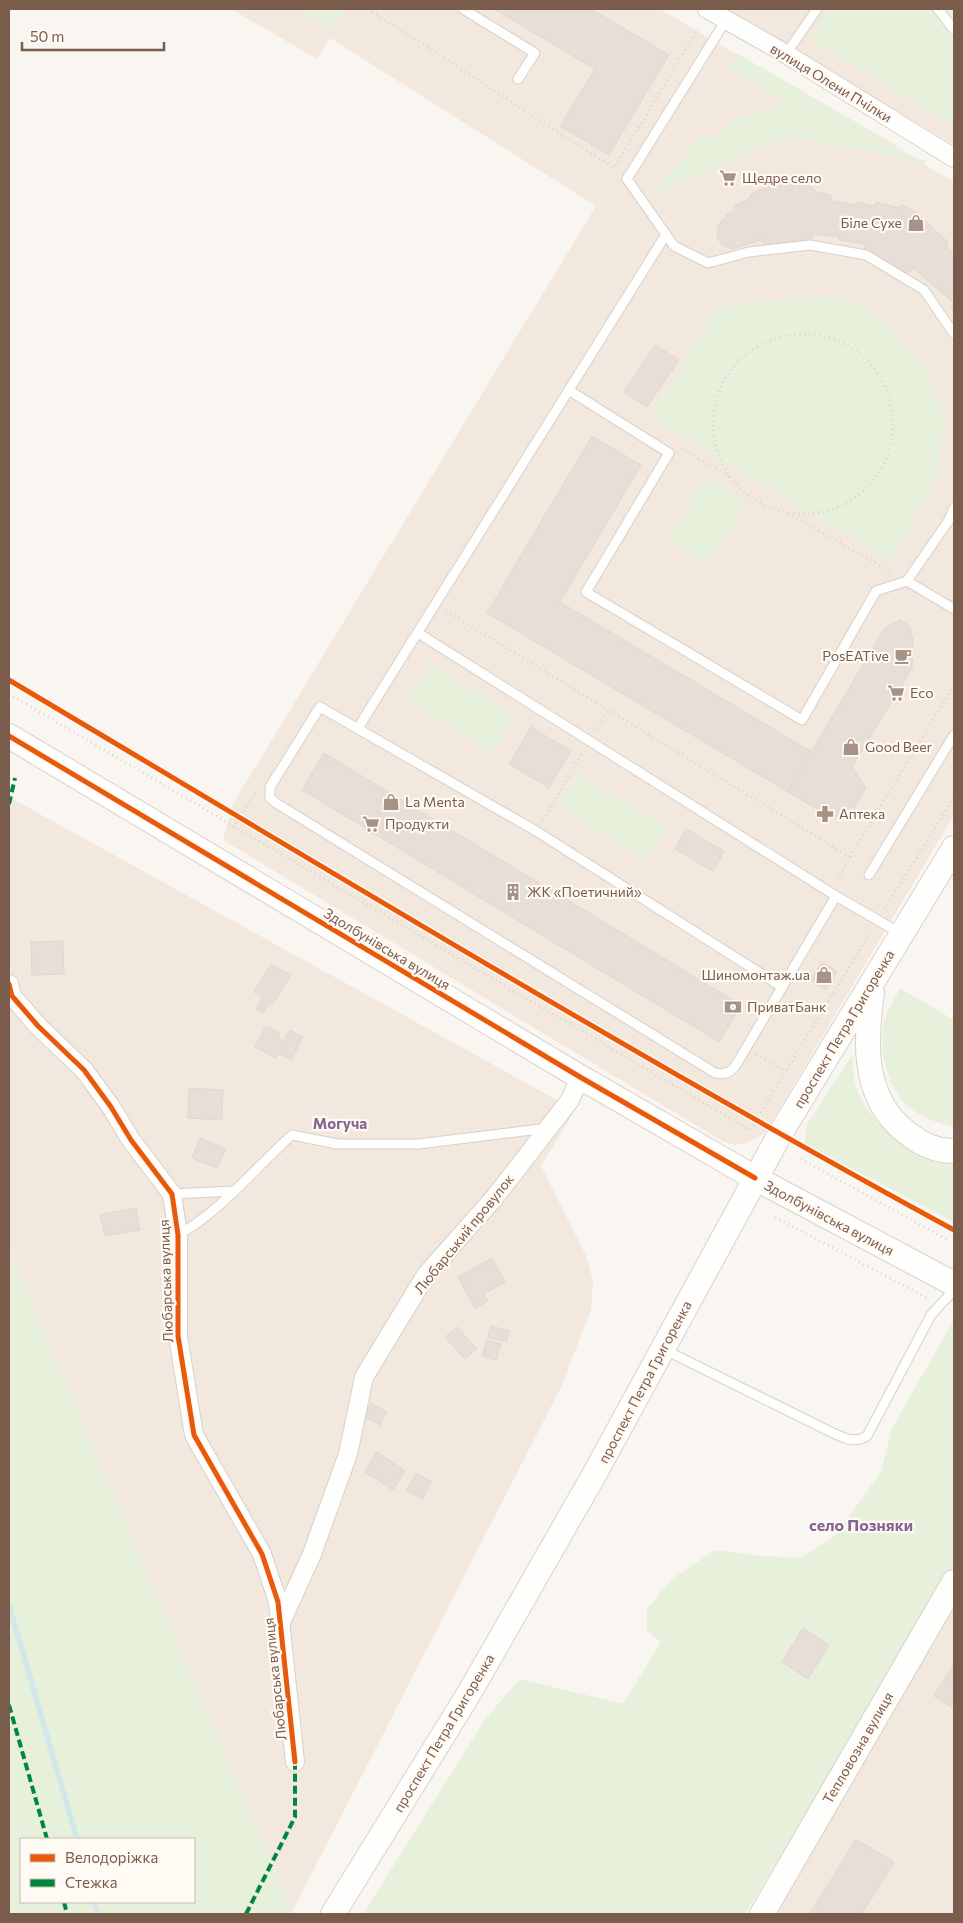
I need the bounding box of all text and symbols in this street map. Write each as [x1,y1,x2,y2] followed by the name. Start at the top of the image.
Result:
[22,20,165,52] scale bar
[30,27,64,45] text: 50 m
[767,40,895,126] street label: вулиця Олени Пчілки
[718,168,738,188] supermarket icon: Щедре село
[742,169,822,186] place label: Щедре село
[906,213,926,233] shop icon: Біле Сухе
[840,214,902,231] place label: Біле Сухе
[893,646,913,666] cafe icon: PosEATive
[822,647,889,664] place label: PosEATive
[886,683,906,703] supermarket icon: Eco
[910,684,934,701] place label: Eco
[841,737,861,757] shop icon: Good Beer
[865,738,933,755] place label: Good Beer
[381,792,401,812] shop icon: La Menta
[405,793,465,810] place label: La Menta
[815,804,835,824] pharmacy icon: Аптека
[839,805,885,822] place label: Аптека
[361,814,381,834] supermarket icon: Продукти
[385,815,449,832] place label: Продукти
[503,882,523,902] building icon: ЖК «Поетичний»
[527,883,642,900] place label: ЖК «Поетичний»
[321,904,454,993] street label: Здолбунівська вулиця
[789,946,898,1111] street label: проспект Петра Григоренка
[814,965,834,985] shop icon: Шиномонтаж.ua
[701,966,810,983] place label: Шиномонтаж.ua
[723,997,743,1017] bank icon: ПриватБанк
[747,998,827,1015] place label: ПриватБанк
[313,1114,367,1132] district label: Могуча
[410,1170,517,1297] street label: Любарський провулок
[761,1176,897,1259] street label: Здолбунівська вулиця
[155,1219,176,1343] street label: Любарська вулиця
[594,1298,695,1466] street label: проспект Петра Григоренка
[809,1515,913,1534] district label: село Позняки
[260,1617,289,1741] street label: Любарська вулиця
[389,1650,498,1815] street label: проспект Петра Григоренка
[819,1689,896,1807] street label: Тепловозна вулиця
[20,1838,195,1903] legend
[65,1848,158,1866] text: Велодоріжка
[65,1873,118,1891] text: Стежка

